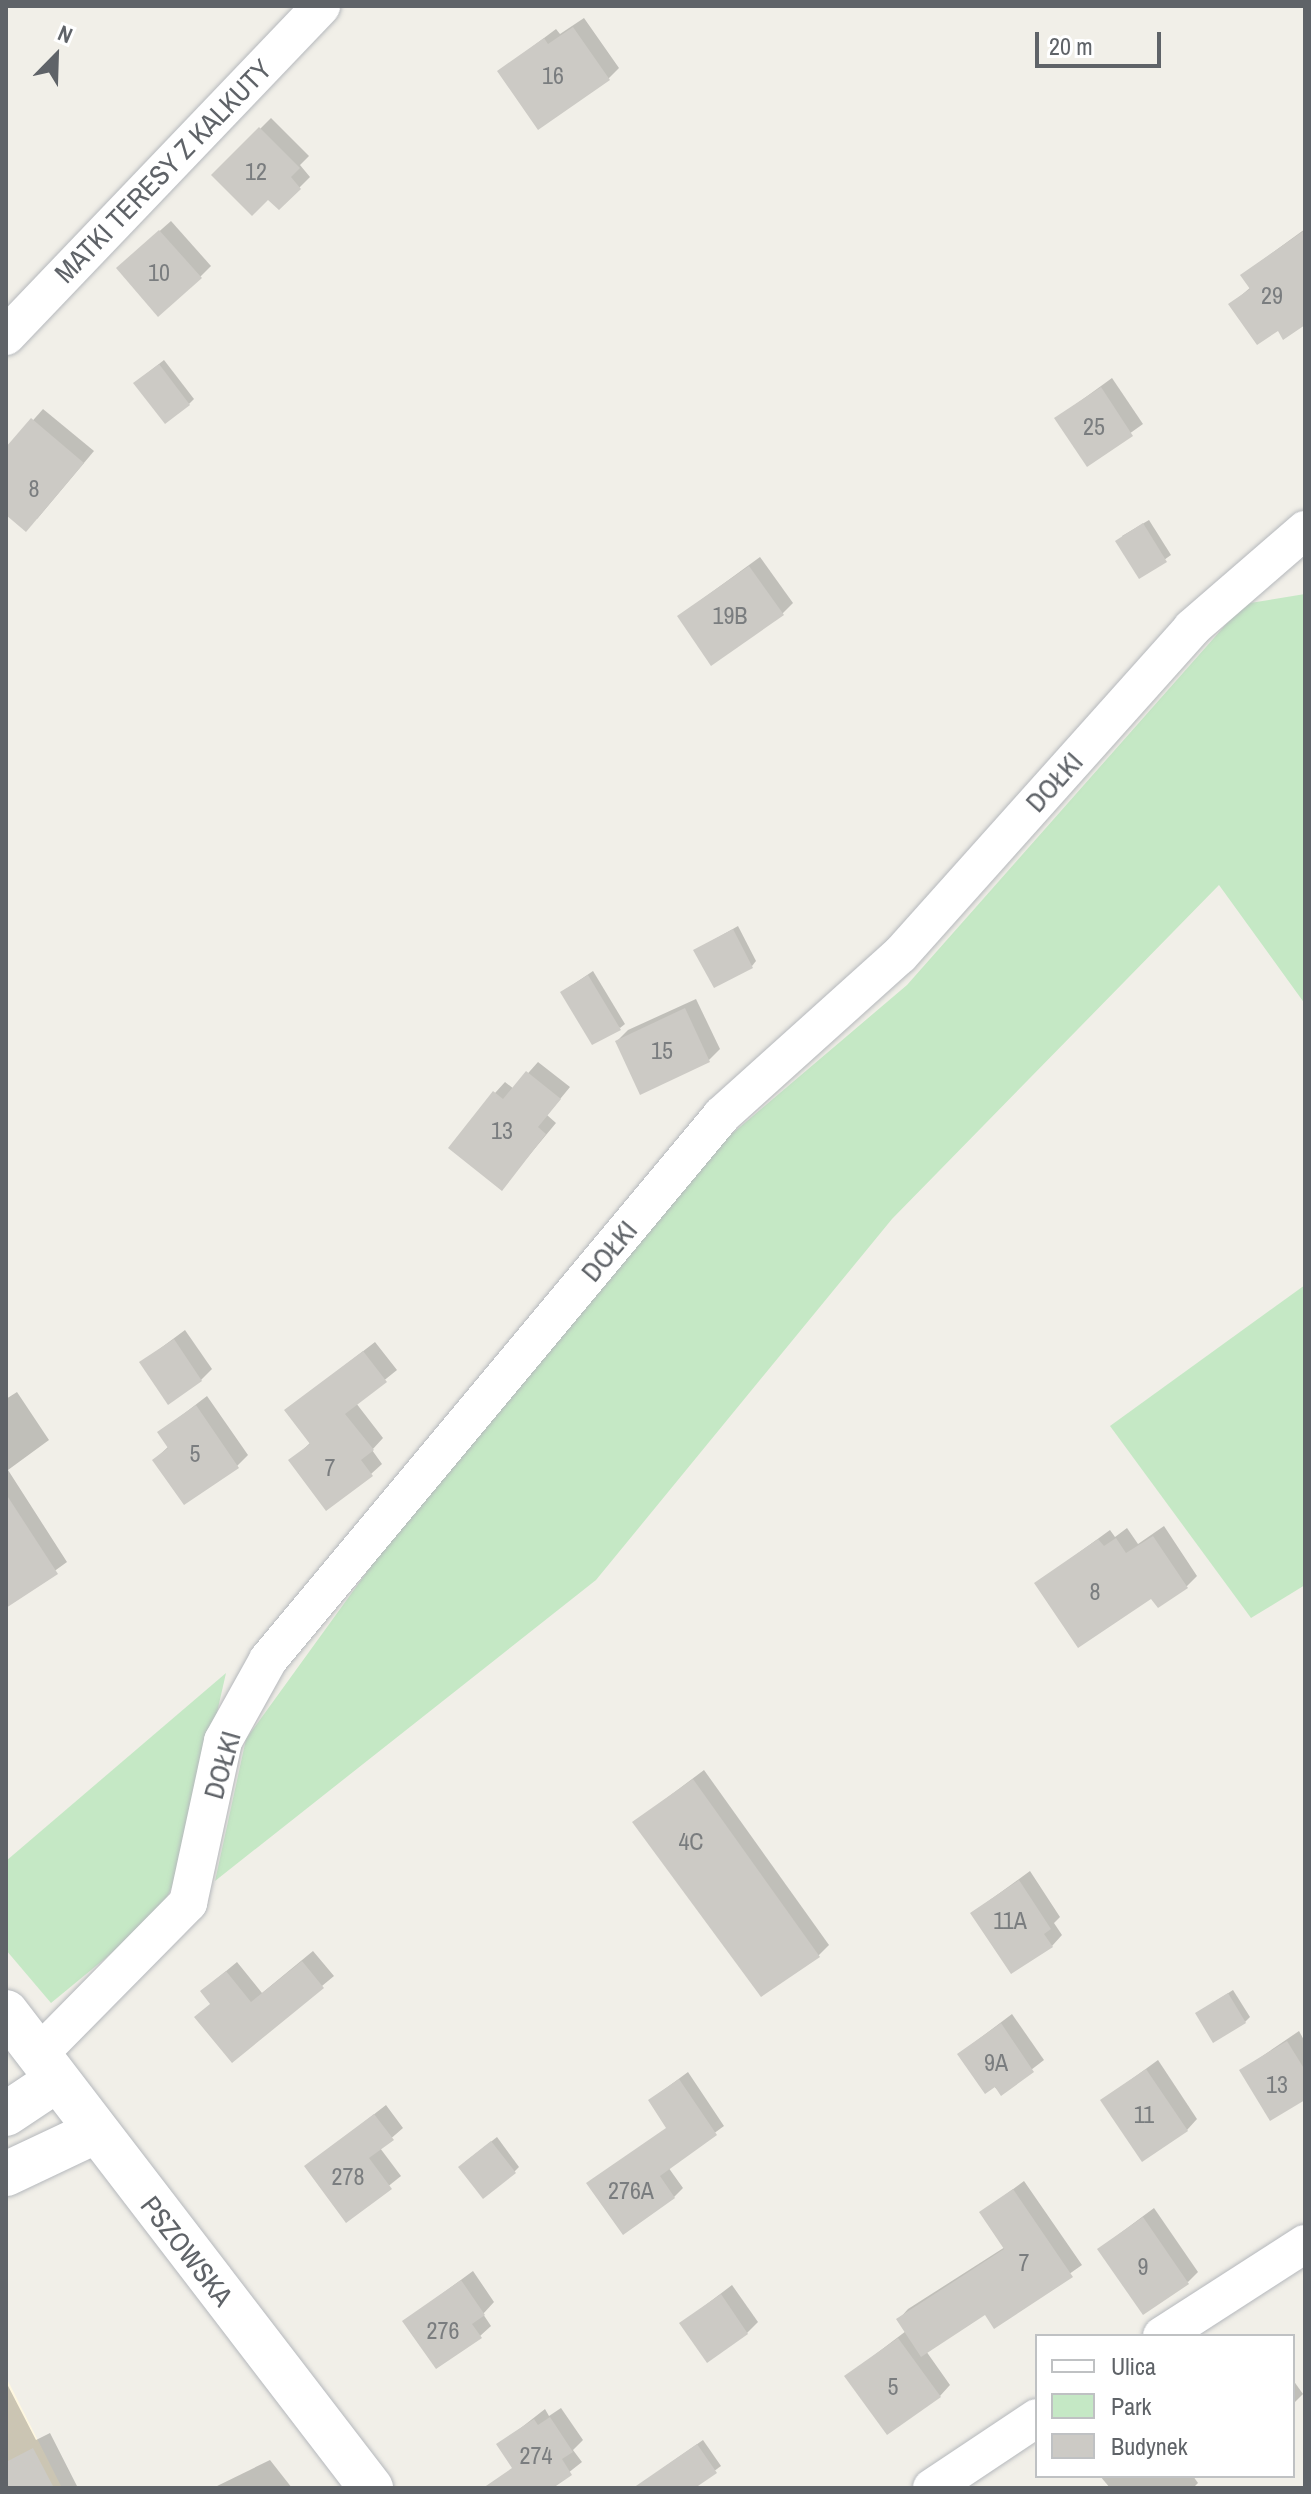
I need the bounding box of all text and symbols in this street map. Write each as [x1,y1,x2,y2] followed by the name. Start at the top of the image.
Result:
[16,16,96,96] north arrow
[1039,16,1165,66] scale bar
[54,18,77,50] text: N
[1049,30,1093,62] text: 20 m
[47,52,279,290] street label: MATKI TERESY Z KALKUTY
[542,62,564,90] house number: 16
[245,158,267,186] house number: 12
[148,259,170,287] house number: 10
[1261,282,1283,310] house number: 29
[1083,413,1105,441] house number: 25
[29,475,39,503] house number: 8
[712,602,748,630] house number: 19B
[1018,745,1090,819] street label: DOŁKI
[651,1037,673,1065] house number: 15
[491,1117,513,1145] house number: 13
[574,1214,644,1288] street label: DOŁKI
[190,1440,200,1468] house number: 5
[325,1454,335,1482] house number: 7
[1090,1578,1100,1606] house number: 8
[196,1727,248,1803] street label: DOŁKI
[678,1828,704,1856] house number: 4C
[993,1907,1027,1935] house number: 11A
[984,2049,1008,2077] house number: 9A
[1266,2071,1288,2099] house number: 13
[1134,2101,1154,2129] house number: 11
[332,2163,364,2191] house number: 278
[608,2177,654,2205] house number: 276A
[134,2189,240,2313] street label: PSZOWSKA
[1019,2249,1029,2277] house number: 7
[1138,2253,1148,2281] house number: 9
[427,2317,459,2345] house number: 276
[1035,2334,1295,2478] legend
[1111,2350,1156,2382] text: Ulica
[888,2373,898,2401] house number: 5
[1111,2390,1151,2422] text: Park
[1111,2430,1188,2462] text: Budynek
[520,2442,552,2470] house number: 274

